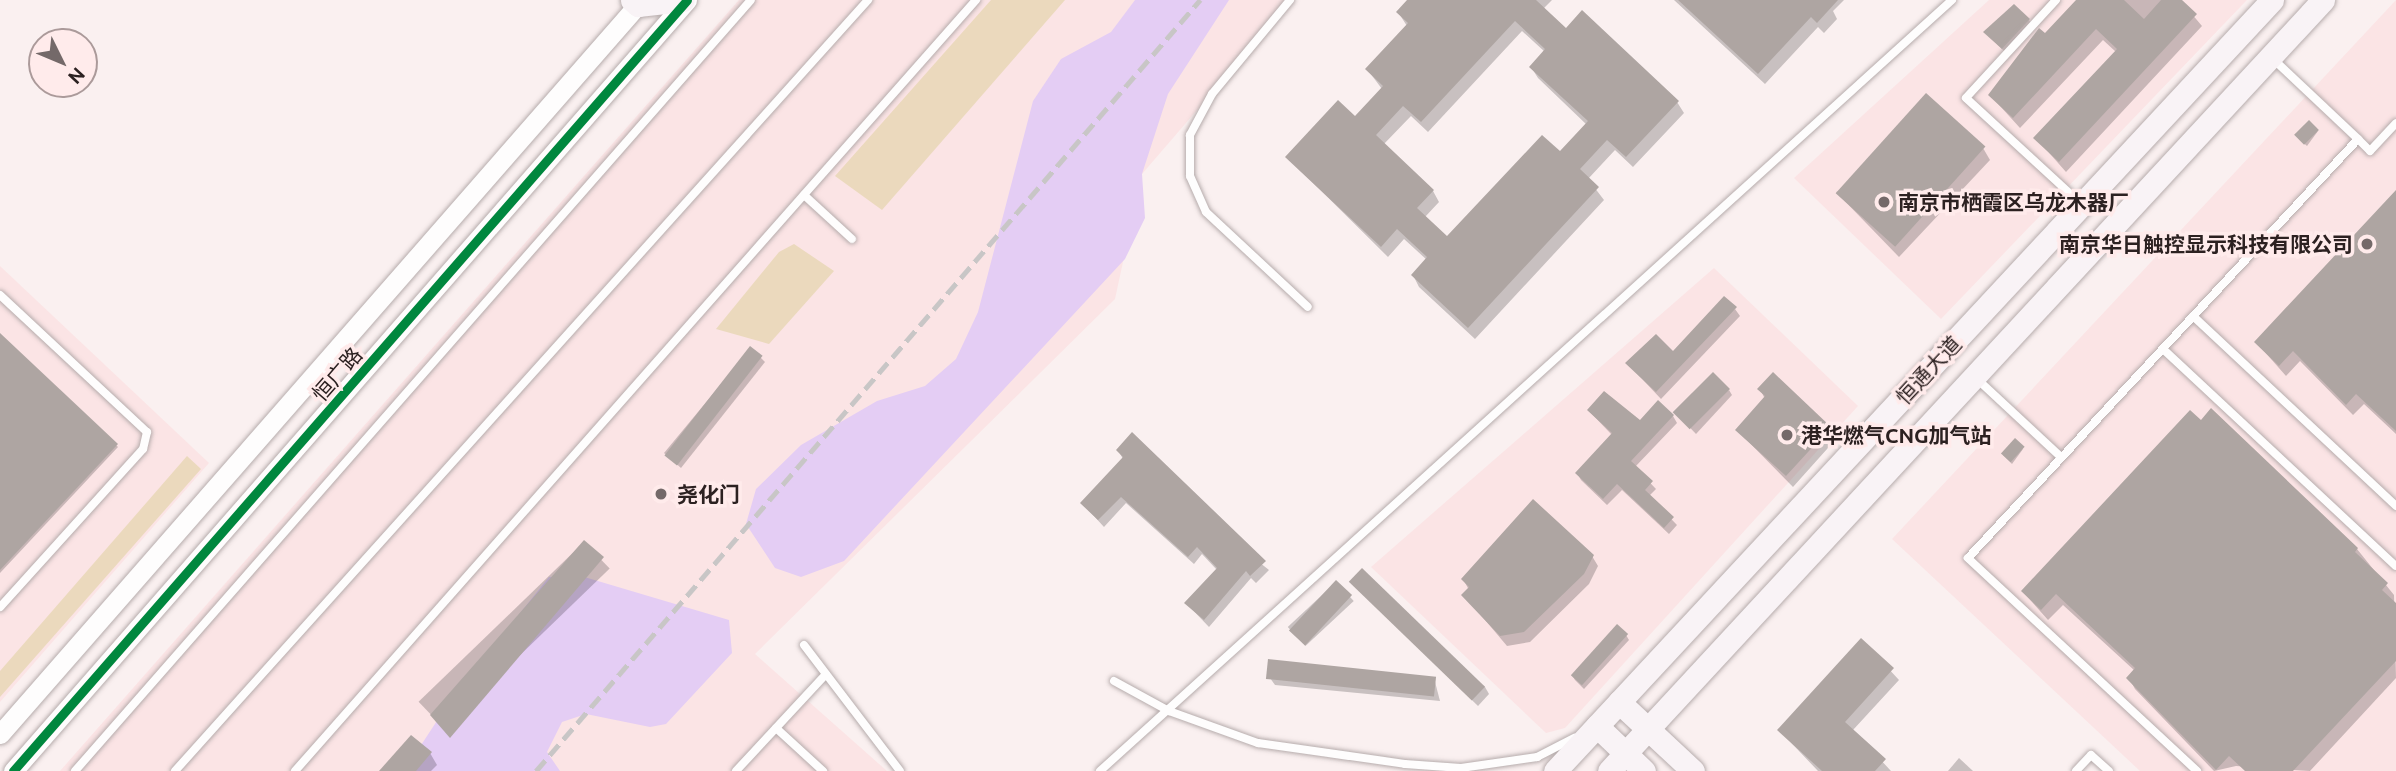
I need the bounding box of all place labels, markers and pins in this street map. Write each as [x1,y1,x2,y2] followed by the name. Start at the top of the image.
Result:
[1898,189,2129,215] place label: 南京市栖霞区乌龙木器厂
[1876,194,1892,210] marker: 南京市栖霞区乌龙木器厂
[2059,231,2353,257] place label: 南京华日触控显示科技有限公司
[2359,236,2375,252] marker: 南京华日触控显示科技有限公司
[1801,422,1992,448] place label: 港华燃气CNG加气站
[1779,427,1795,443] marker: 港华燃气CNG加气站
[677,481,740,507] place label: 尧化门
[651,484,671,504] marker: 尧化门

